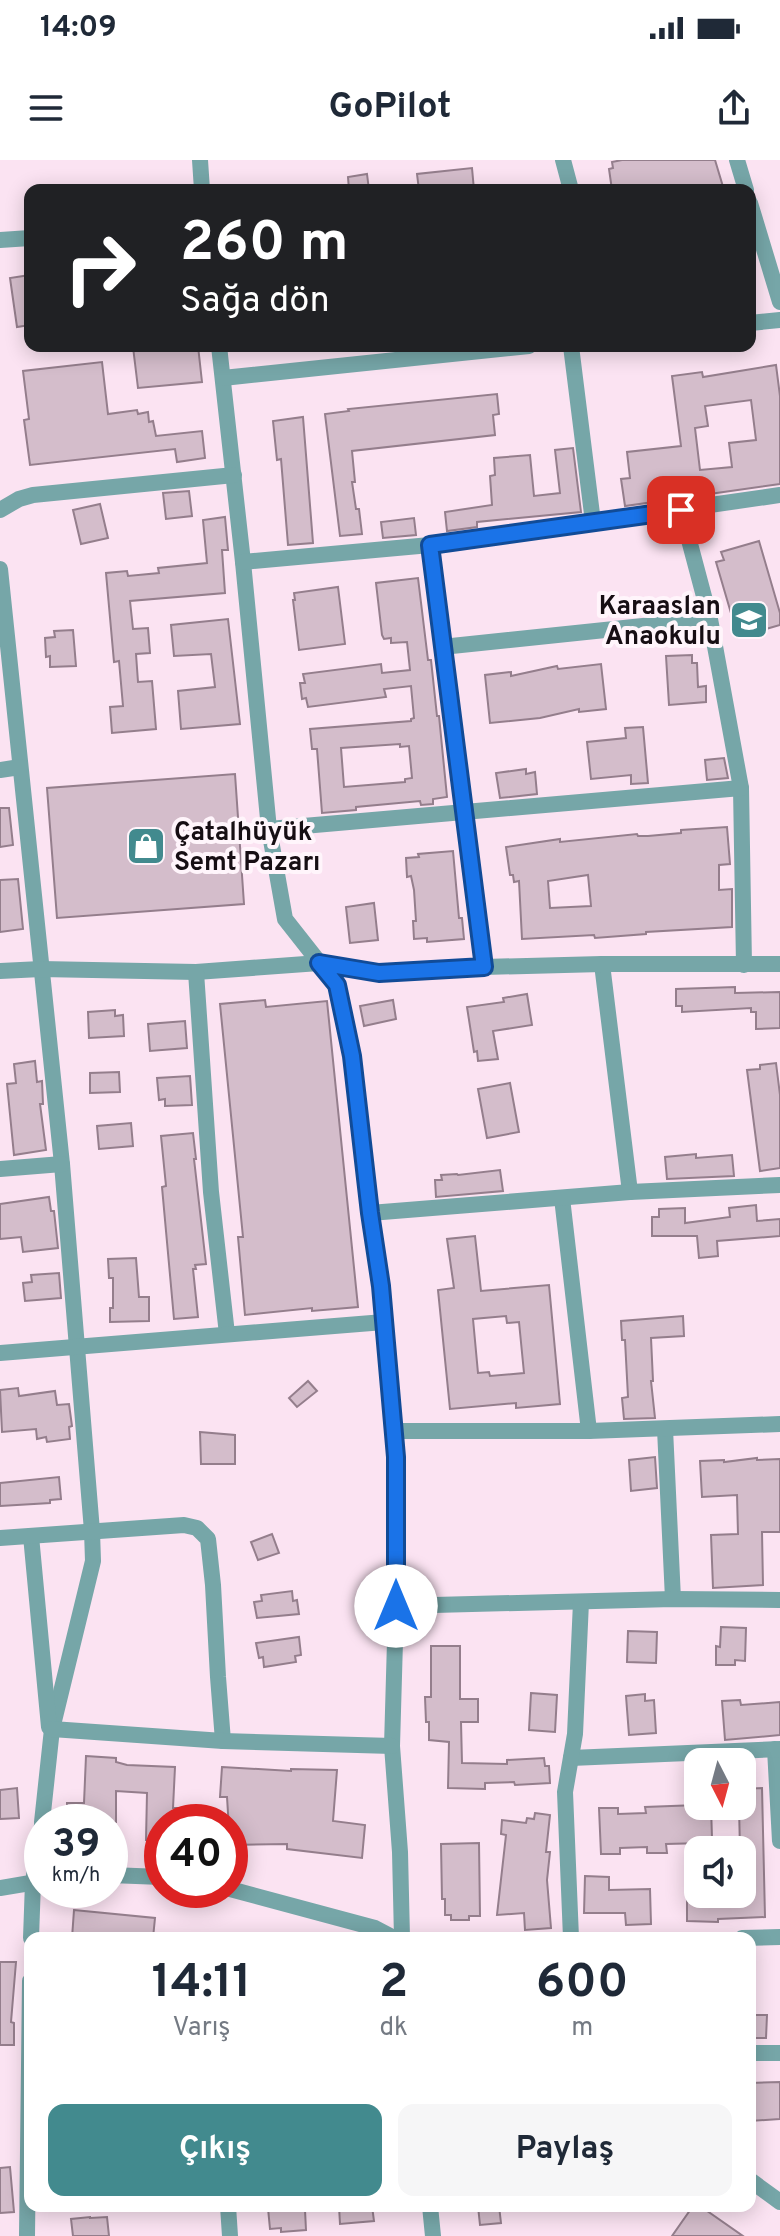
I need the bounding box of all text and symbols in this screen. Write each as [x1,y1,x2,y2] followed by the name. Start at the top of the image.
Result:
[40,10,117,47] text: 14:09
[329,85,451,131] text: GoPilot
[24,86,68,130] icon: menu
[712,86,756,130] icon: share
[180,210,349,280] text: 260 m
[48,216,152,320] icon: right
[180,279,330,325] text: Sağa dön
[647,476,715,544] pin
[659,488,703,532] icon: arrive
[599,591,721,654] place label: Karaaslan Anaokulu
[728,599,770,641] school or university icon: Karaaslan Anaokulu
[174,817,320,880] place label: Çatalhüyük Semt Pazarı
[125,825,167,867] shop icon: Çatalhüyük Semt Pazarı
[354,1564,438,1648] position arrow
[684,1748,756,1820] north arrow
[684,1748,756,1908] map controls
[144,1804,248,1908] speed limit sign: 40
[52,1821,100,1871] text: 39
[684,1836,756,1908] button: sound
[52,1863,100,1889] text: km/h
[151,1954,252,2014] text: 14:11
[379,1954,408,2014] text: 2
[536,1954,629,2014] text: 600
[173,2012,230,2045] text: Varış
[379,2012,408,2045] text: dk
[571,2012,593,2045] text: m
[48,2104,382,2196] button: Çıkış
[398,2104,732,2196] button: Paylaş

